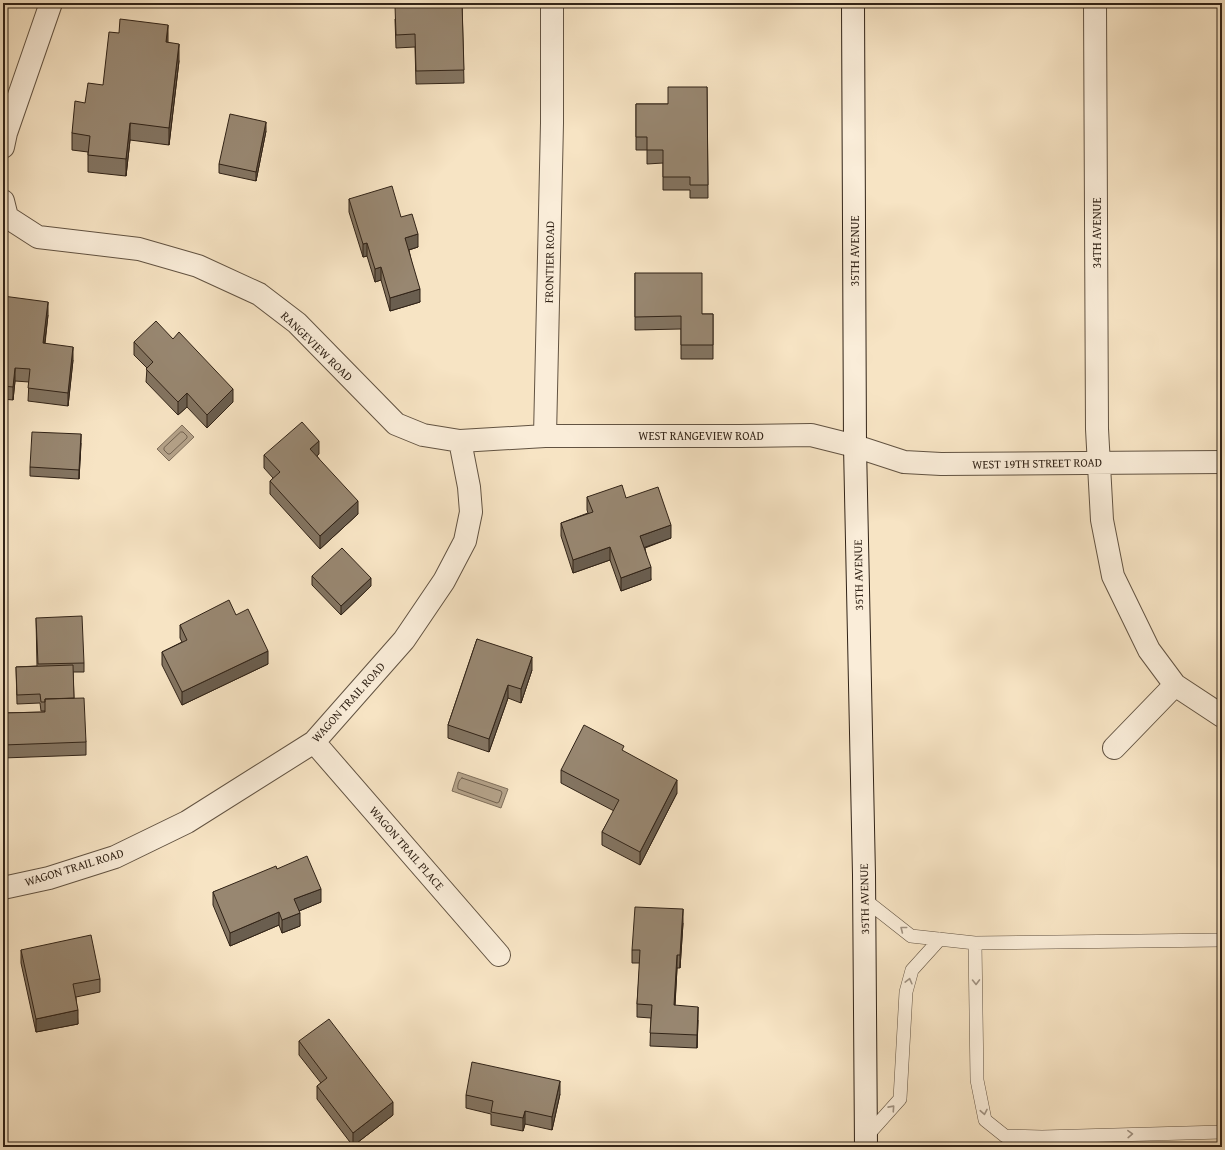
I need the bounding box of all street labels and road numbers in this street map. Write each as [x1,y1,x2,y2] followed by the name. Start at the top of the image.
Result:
[1088,198,1105,268] street label: 34TH AVENUE
[846,216,863,286] street label: 35TH AVENUE
[540,221,558,303] street label: FRONTIER ROAD
[277,307,357,385] street label: RANGEVIEW ROAD
[638,427,764,444] street label: WEST RANGEVIEW ROAD
[972,453,1102,473] street label: WEST 19TH STREET ROAD
[849,539,867,611] street label: 35TH AVENUE
[307,658,389,746] street label: WAGON TRAIL ROAD
[366,802,448,894] street label: WAGON TRAIL PLACE
[22,844,126,890] street label: WAGON TRAIL ROAD
[855,863,873,935] street label: 35TH AVENUE

